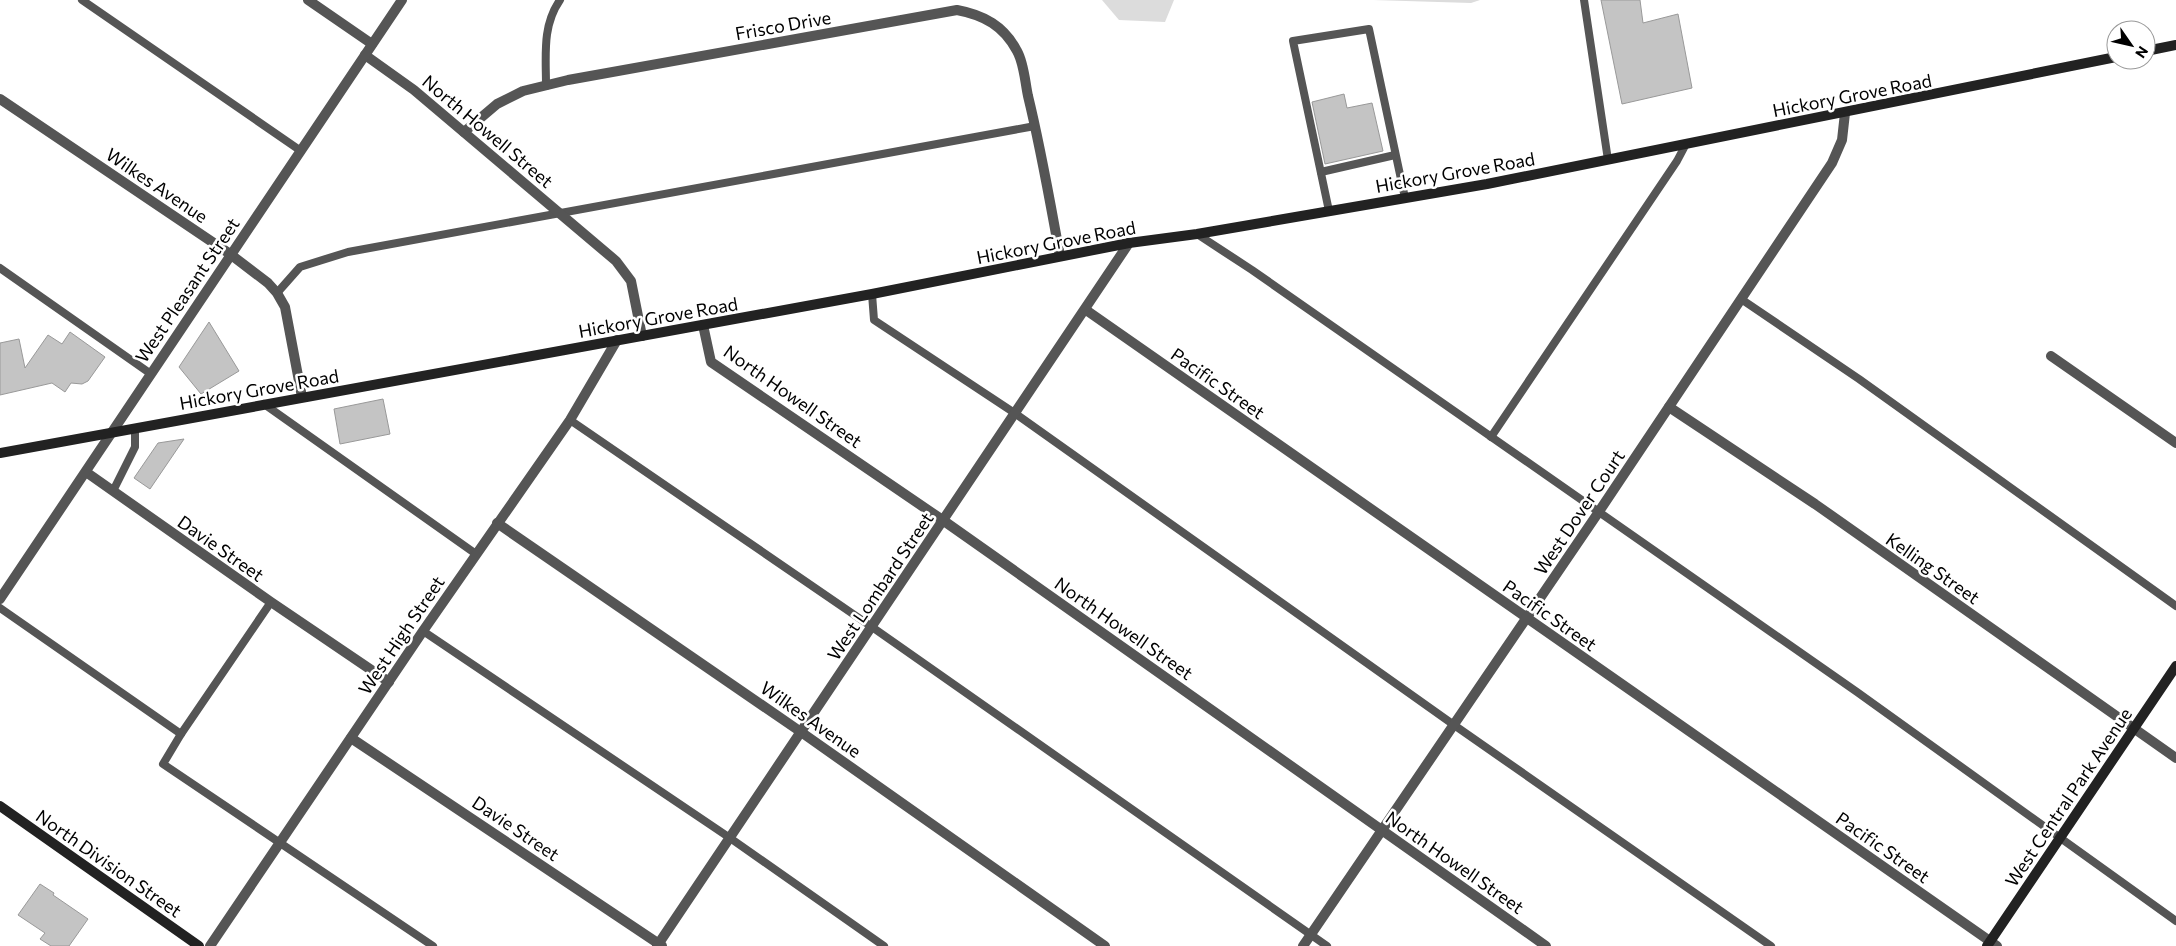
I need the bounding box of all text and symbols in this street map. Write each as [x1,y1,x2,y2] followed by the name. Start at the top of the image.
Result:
[733,6,833,44] street label: Frisco Drive
[2106,20,2156,70] north arrow
[2132,43,2152,62] text: N
[1771,69,1933,121] street label: Hickory Grove Road
[418,70,558,192] street label: North Howell Street
[102,143,212,227] street label: Wilkes Avenue
[1374,147,1536,197] street label: Hickory Grove Road
[130,213,244,367] street label: West Pleasant Street
[975,216,1137,268] street label: Hickory Grove Road
[577,292,739,342] street label: Hickory Grove Road
[720,340,866,452] street label: North Howell Street
[1167,343,1269,423] street label: Pacific Street
[178,364,340,414] street label: Hickory Grove Road
[1529,445,1629,579] street label: West Dover Court
[822,508,938,664] street label: West Lombard Street
[174,510,268,586] street label: Davie Street
[1882,528,1984,608] street label: Kelling Street
[353,572,449,698] street label: West High Street
[1051,572,1197,684] street label: North Howell Street
[1499,575,1601,655] street label: Pacific Street
[756,676,866,762] street label: Wilkes Avenue
[2000,704,2136,890] street label: West Central Park Avenue
[468,791,564,865] street label: Davie Street
[32,804,186,922] street label: North Division Street
[1382,806,1528,918] street label: North Howell Street
[1832,807,1934,887] street label: Pacific Street

